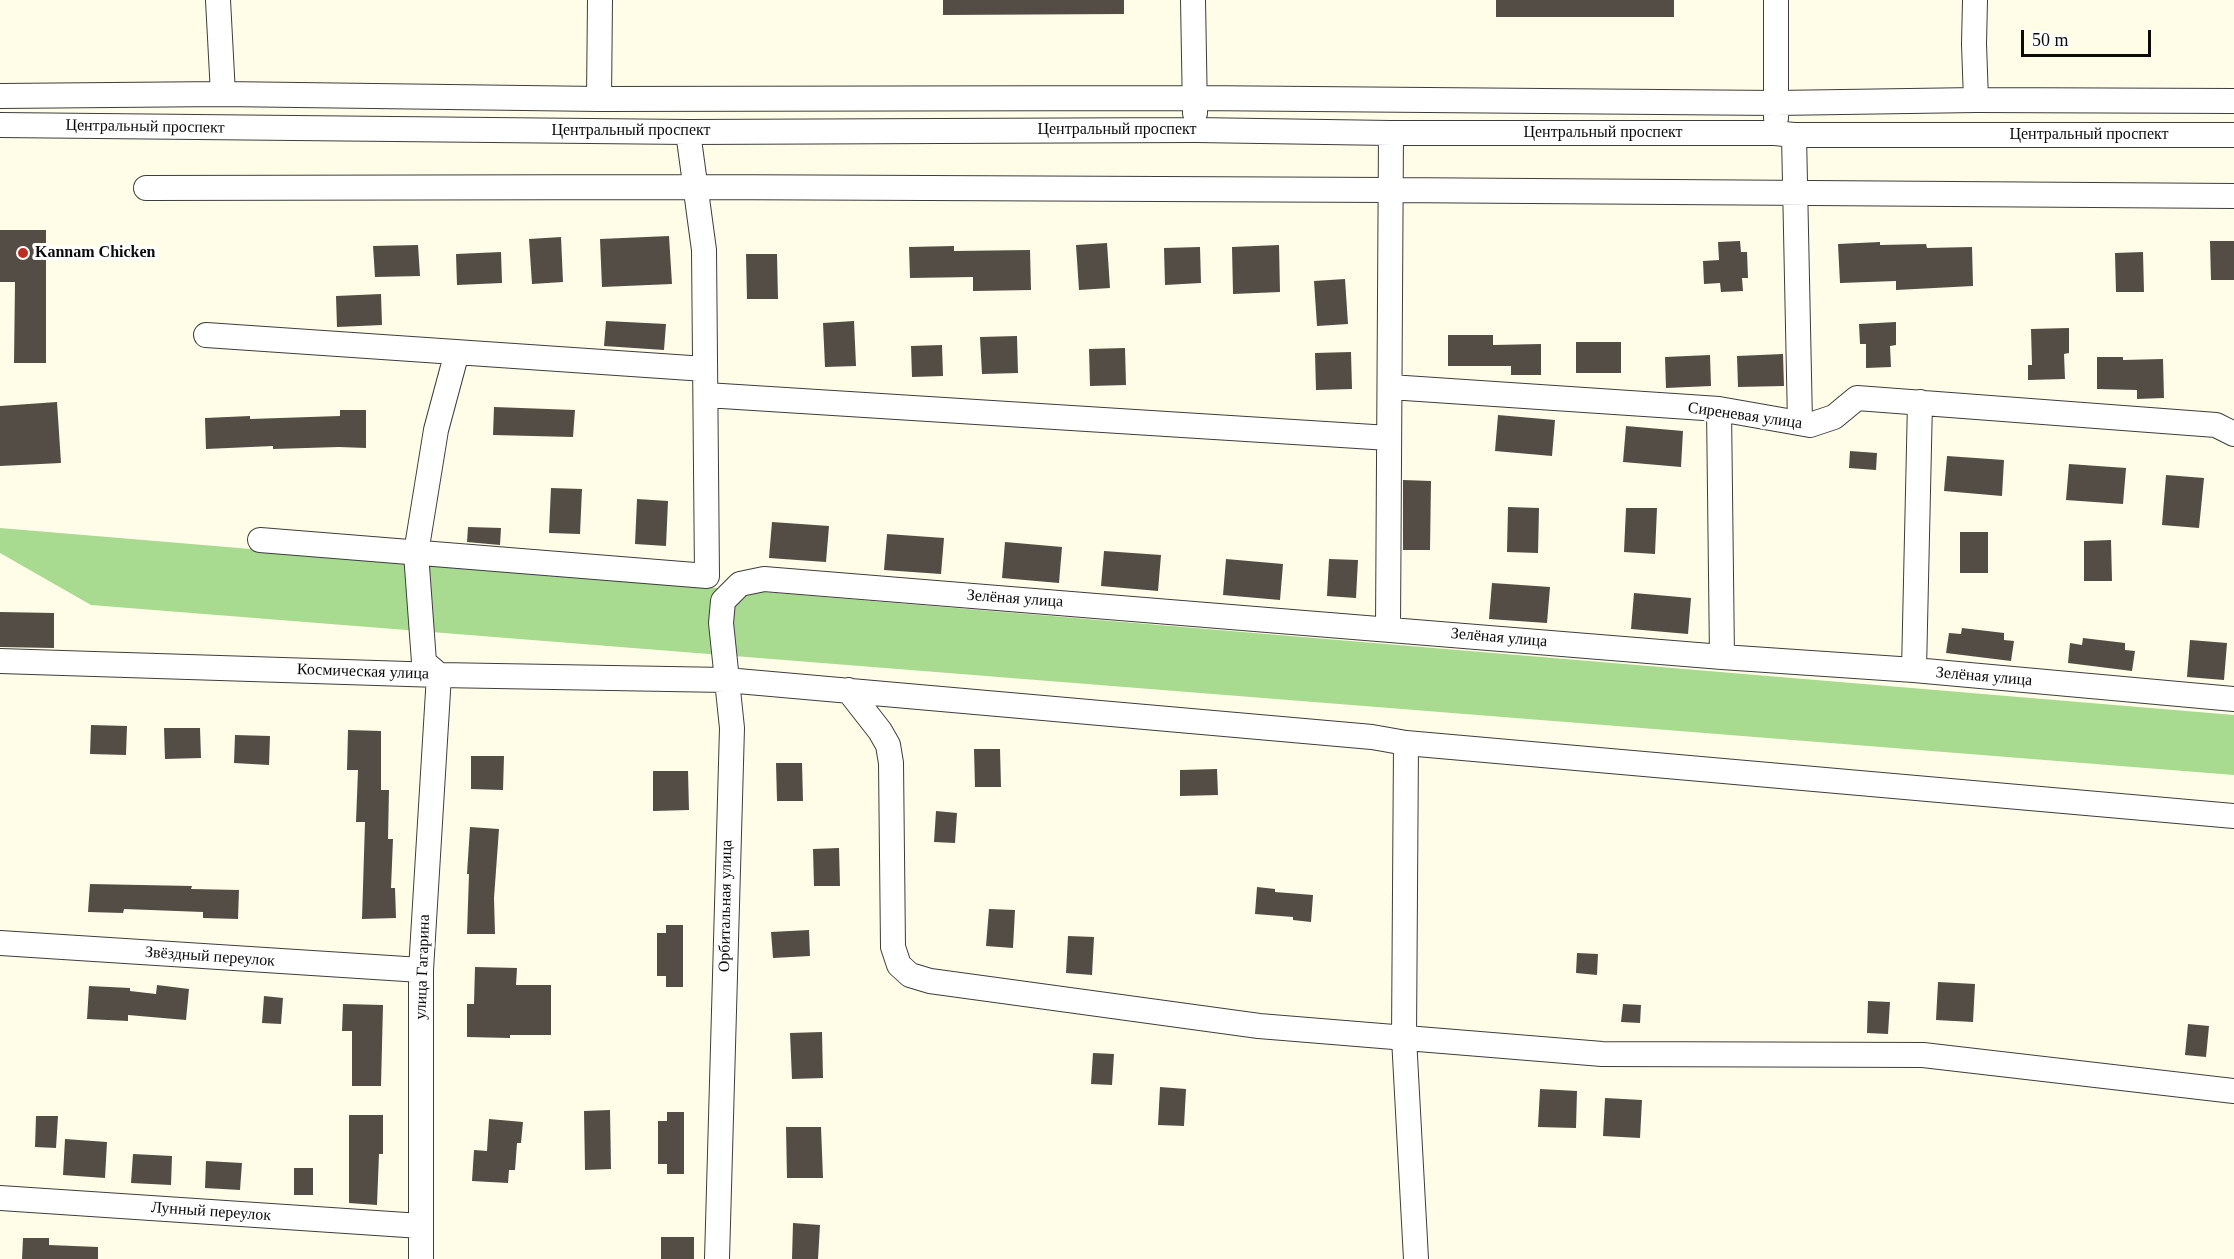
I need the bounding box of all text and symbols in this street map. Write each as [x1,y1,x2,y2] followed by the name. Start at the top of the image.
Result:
[2024,18,2154,56] scale bar
[2032,30,2069,50] text: 50 m
[65,116,225,138] street label: Центральный проспект
[1037,120,1197,140] street label: Центральный проспект
[551,121,711,141] street label: Центральный проспект
[1523,123,1683,143] street label: Центральный проспект
[2009,125,2169,145] street label: Центральный проспект
[35,243,155,263] place label: Kannam Chicken
[16,246,30,260] marker: Kannam Chicken
[1687,398,1803,434] street label: Сиреневая улица
[966,586,1064,612] street label: Зелёная улица
[1450,624,1548,652] street label: Зелёная улица
[297,660,429,684] street label: Космическая улица
[1935,663,2033,691] street label: Зелёная улица
[715,840,737,972] street label: Орбитальная улица
[412,914,434,1020] street label: улица Гагарина
[144,943,276,971] street label: Звёздный переулок
[150,1198,272,1226] street label: Лунный переулок

